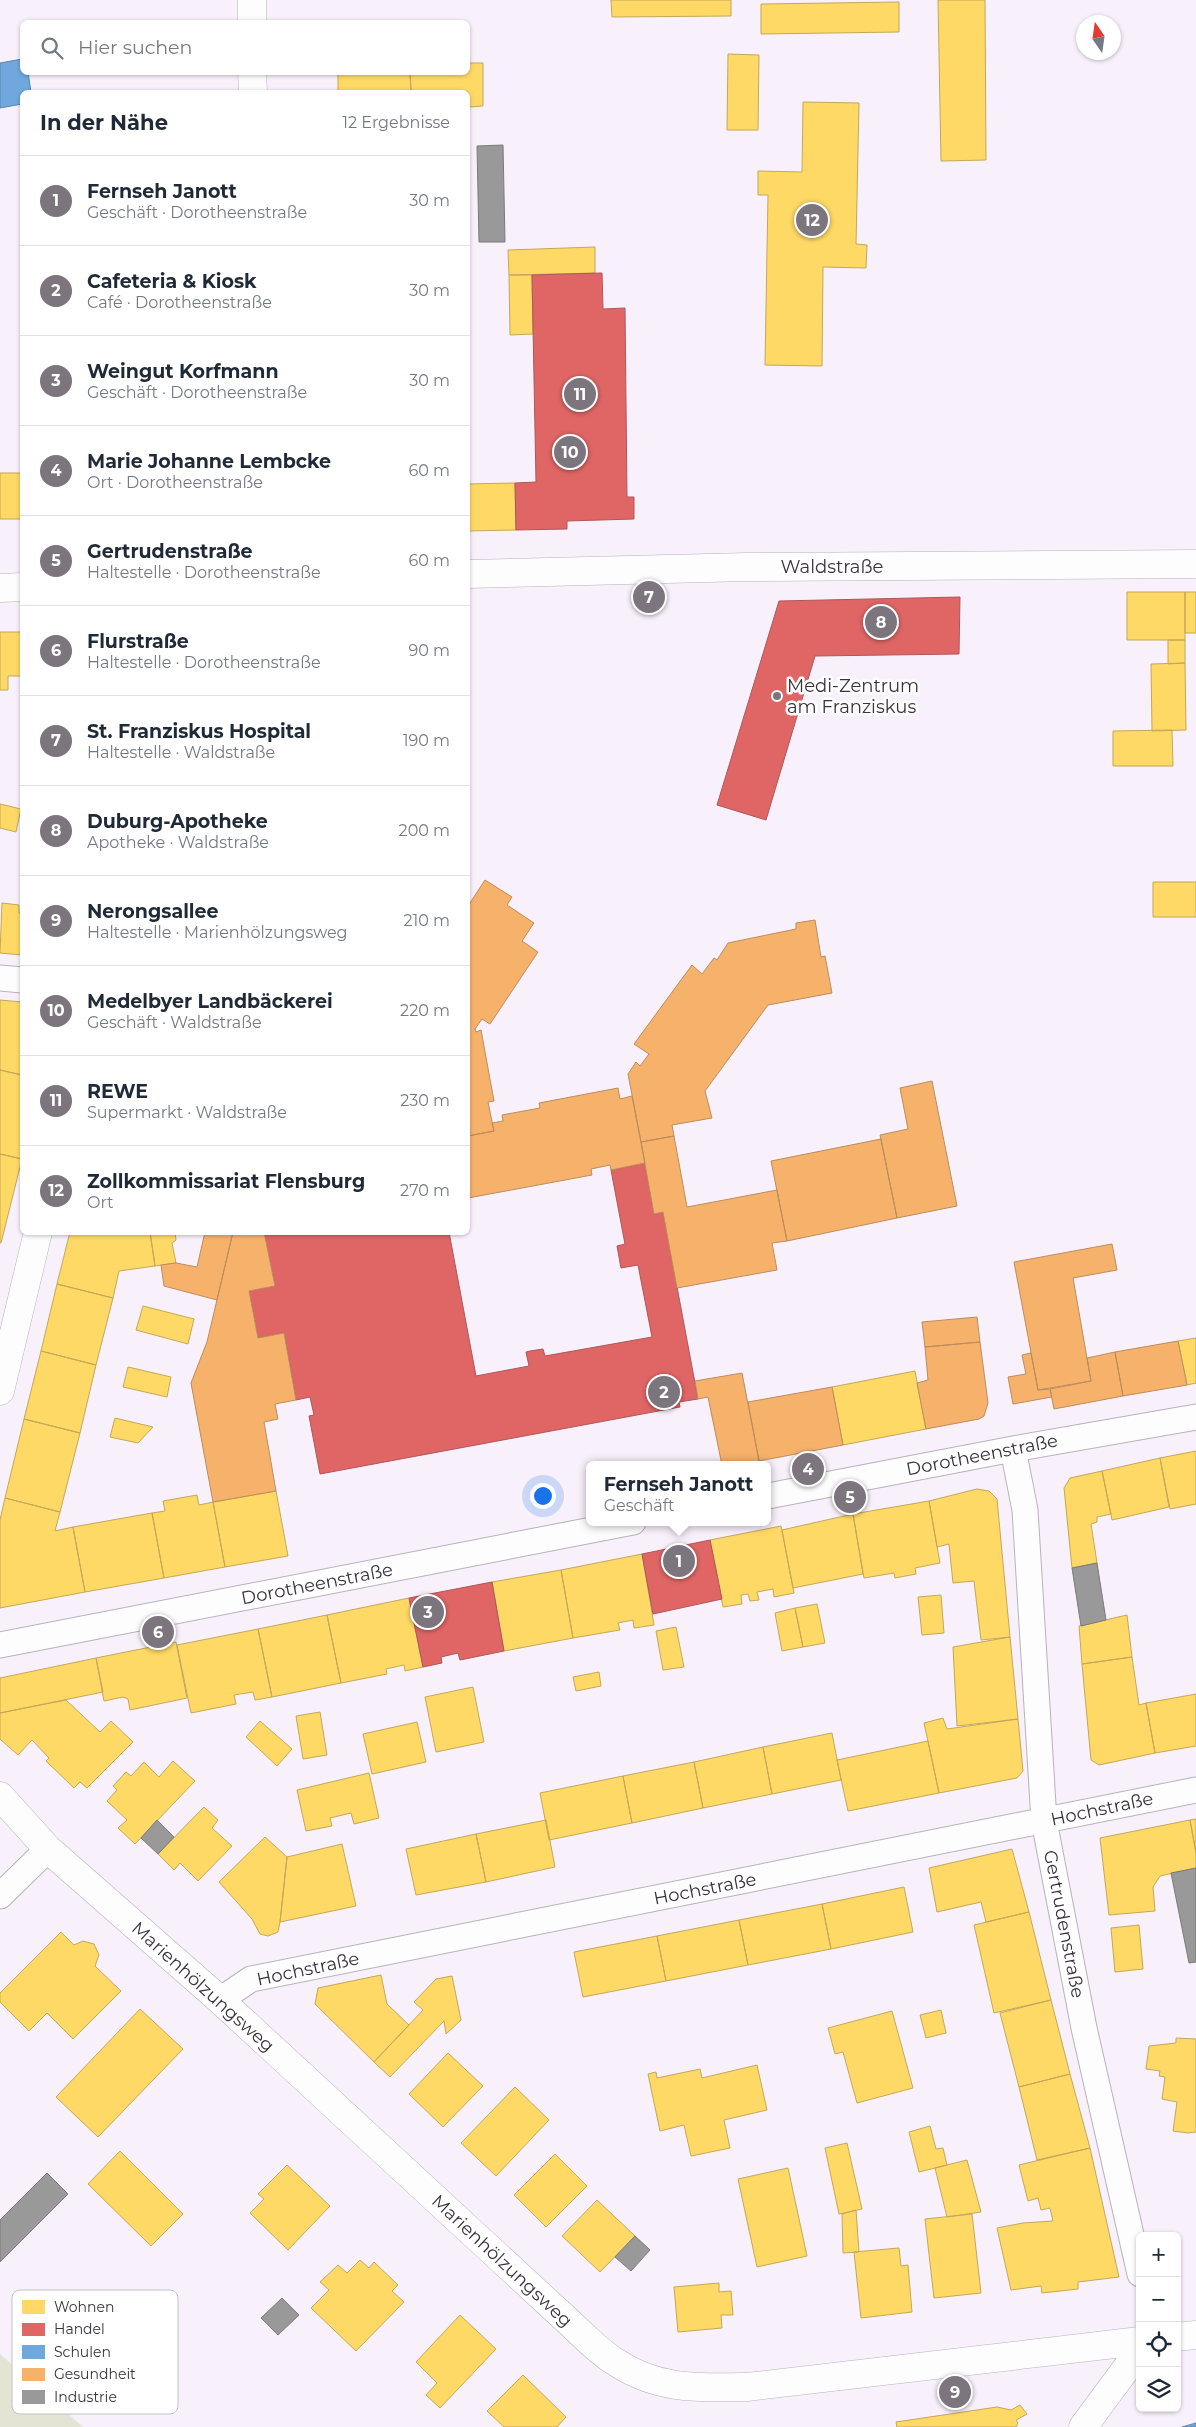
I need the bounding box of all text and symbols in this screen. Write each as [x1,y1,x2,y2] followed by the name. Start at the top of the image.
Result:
[1076,15,1121,60] north arrow
[20,20,470,75] search box
[38,34,66,62] icon: search
[78,36,192,59] text: Hier suchen
[40,110,168,135] text: In der Nähe
[342,113,450,132] text: 12 Ergebnisse
[87,180,237,203] text: Fernseh Janott
[53,191,59,210] text: 1
[409,191,450,210] text: 30 m
[796,201,828,239] pin: 12
[87,203,307,222] text: Geschäft · Dorotheenstraße
[87,270,256,293] text: Cafeteria & Kiosk
[51,281,61,300] text: 2
[409,281,450,300] text: 30 m
[87,293,272,312] text: Café · Dorotheenstraße
[87,360,279,383] text: Weingut Korfmann
[51,371,61,390] text: 3
[409,371,450,390] text: 30 m
[564,375,596,413] pin: 11
[87,383,307,402] text: Geschäft · Dorotheenstraße
[554,433,586,471] pin: 10
[87,450,331,473] text: Marie Johanne Lembcke
[50,461,62,480] text: 4
[408,461,450,480] text: 60 m
[87,473,263,492] text: Ort · Dorotheenstraße
[87,540,253,563] text: Gertrudenstraße
[51,551,61,570] text: 5
[408,551,450,570] text: 60 m
[781,556,884,578] street label: Waldstraße
[87,563,321,582] text: Haltestelle · Dorotheenstraße
[633,578,665,616] pin: 7
[865,603,897,641] pin: 8
[87,630,189,653] text: Flurstraße
[51,641,61,660] text: 6
[408,641,450,660] text: 90 m
[87,653,321,672] text: Haltestelle · Dorotheenstraße
[787,675,919,718] place label: Medi-Zentrum am Franziskus
[771,690,783,702] marker: Medi-Zentrum am Franziskus
[87,720,311,743] text: St. Franziskus Hospital
[51,731,61,750] text: 7
[403,731,450,750] text: 190 m
[87,743,275,762] text: Haltestelle · Waldstraße
[87,810,268,833] text: Duburg-Apotheke
[51,821,61,840] text: 8
[399,821,450,840] text: 200 m
[87,833,269,852] text: Apotheke · Waldstraße
[87,900,219,923] text: Nerongsallee
[51,911,61,930] text: 9
[403,911,450,930] text: 210 m
[87,923,348,942] text: Haltestelle · Marienhölzungsweg
[87,990,333,1013] text: Medelbyer Landbäckerei
[47,1001,65,1020] text: 10
[400,1001,450,1020] text: 220 m
[87,1013,262,1032] text: Geschäft · Waldstraße
[87,1080,148,1103] text: REWE
[50,1091,62,1110] text: 11
[400,1091,450,1110] text: 230 m
[87,1103,287,1122] text: Supermarkt · Waldstraße
[87,1170,365,1193] text: Zollkommissariat Flensburg
[48,1181,64,1200] text: 12
[400,1181,450,1200] text: 270 m
[87,1193,114,1212] text: Ort
[648,1373,680,1411] pin: 2
[904,1429,1060,1480] street label: Dorotheenstraße
[792,1450,824,1488] pin: 4
[586,1461,771,1526] popup
[604,1473,753,1496] text: Fernseh Janott
[834,1478,866,1516] pin: 5
[530,1483,556,1509] your location
[604,1496,675,1515] text: Geschäft
[663,1542,695,1580] pin: 1
[239,1558,395,1609] street label: Dorotheenstraße
[412,1593,444,1631] pin: 3
[142,1613,174,1651] pin: 6
[1049,1787,1155,1831] street label: Hochstraße
[1039,1848,1089,2000] street label: Gertrudenstraße
[652,1868,758,1910] street label: Hochstraße
[127,1917,279,2057] street label: Marienhölzungsweg
[255,1947,361,1991] street label: Hochstraße
[427,2190,577,2332] street label: Marienhölzungsweg
[1136,2232,1181,2412] map controls
[1136,2232,1181,2277] button: +
[1136,2277,1181,2322] button: −
[12,2290,178,2414] legend
[54,2298,114,2316] text: Wohnen
[54,2320,105,2338] text: Handel
[1136,2322,1181,2367] button: locate
[54,2343,111,2361] text: Schulen
[54,2365,136,2383] text: Gesundheit
[1136,2367,1181,2412] button: layers
[939,2373,971,2411] pin: 9
[54,2388,117,2406] text: Industrie

